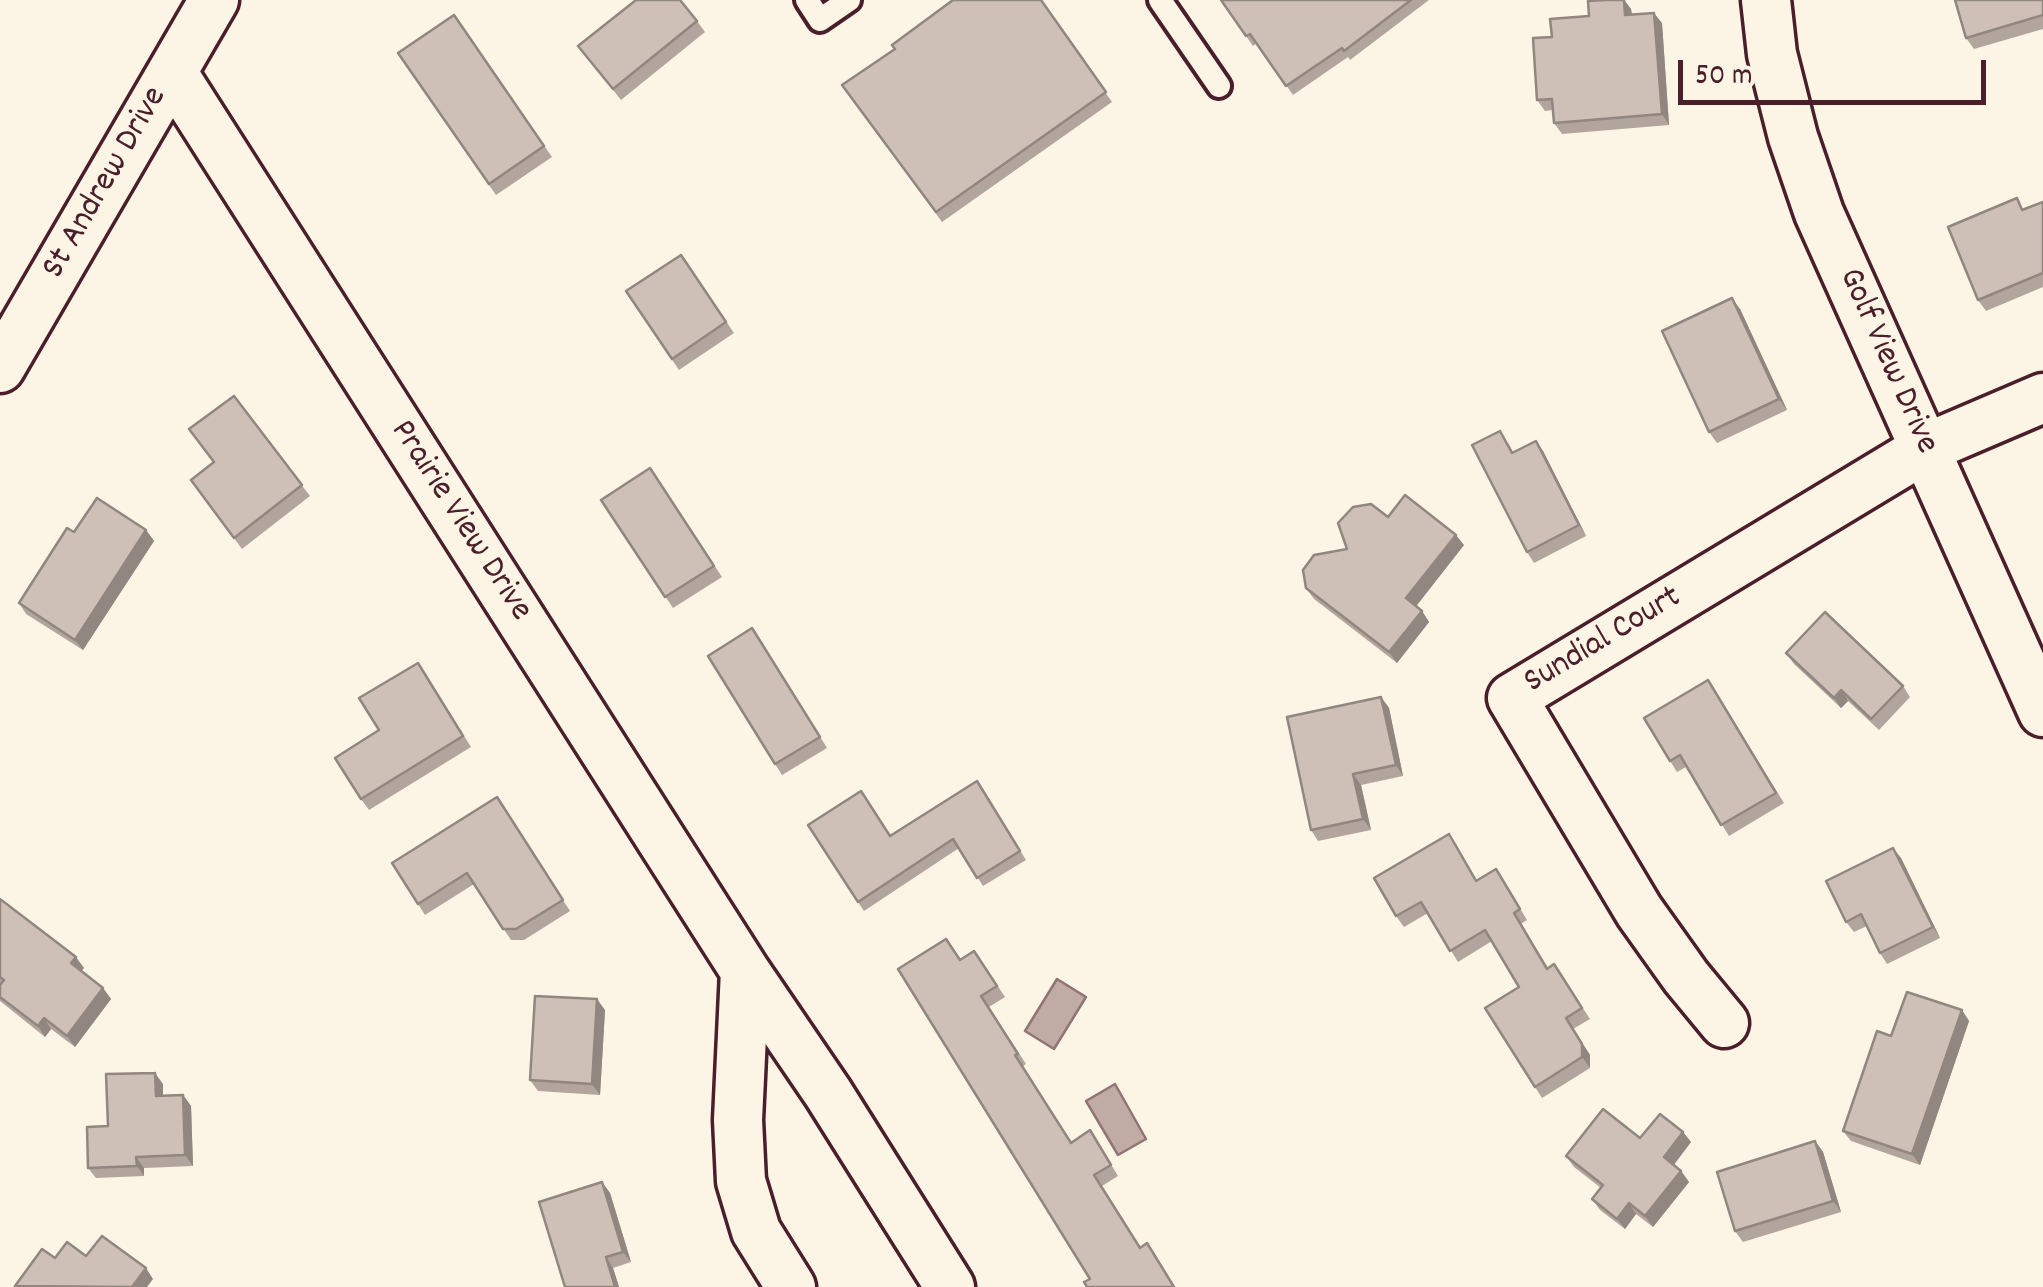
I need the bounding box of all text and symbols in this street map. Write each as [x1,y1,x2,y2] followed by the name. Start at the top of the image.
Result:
[1683,40,1990,102] scale bar
[1695,56,1753,99] text: 50 m
[35,81,179,287] street label: St Andrew Drive
[1826,263,1946,461] street label: Golf View Drive
[378,414,540,630] street label: Prairie View Drive
[1518,579,1690,705] street label: Sundial Court

